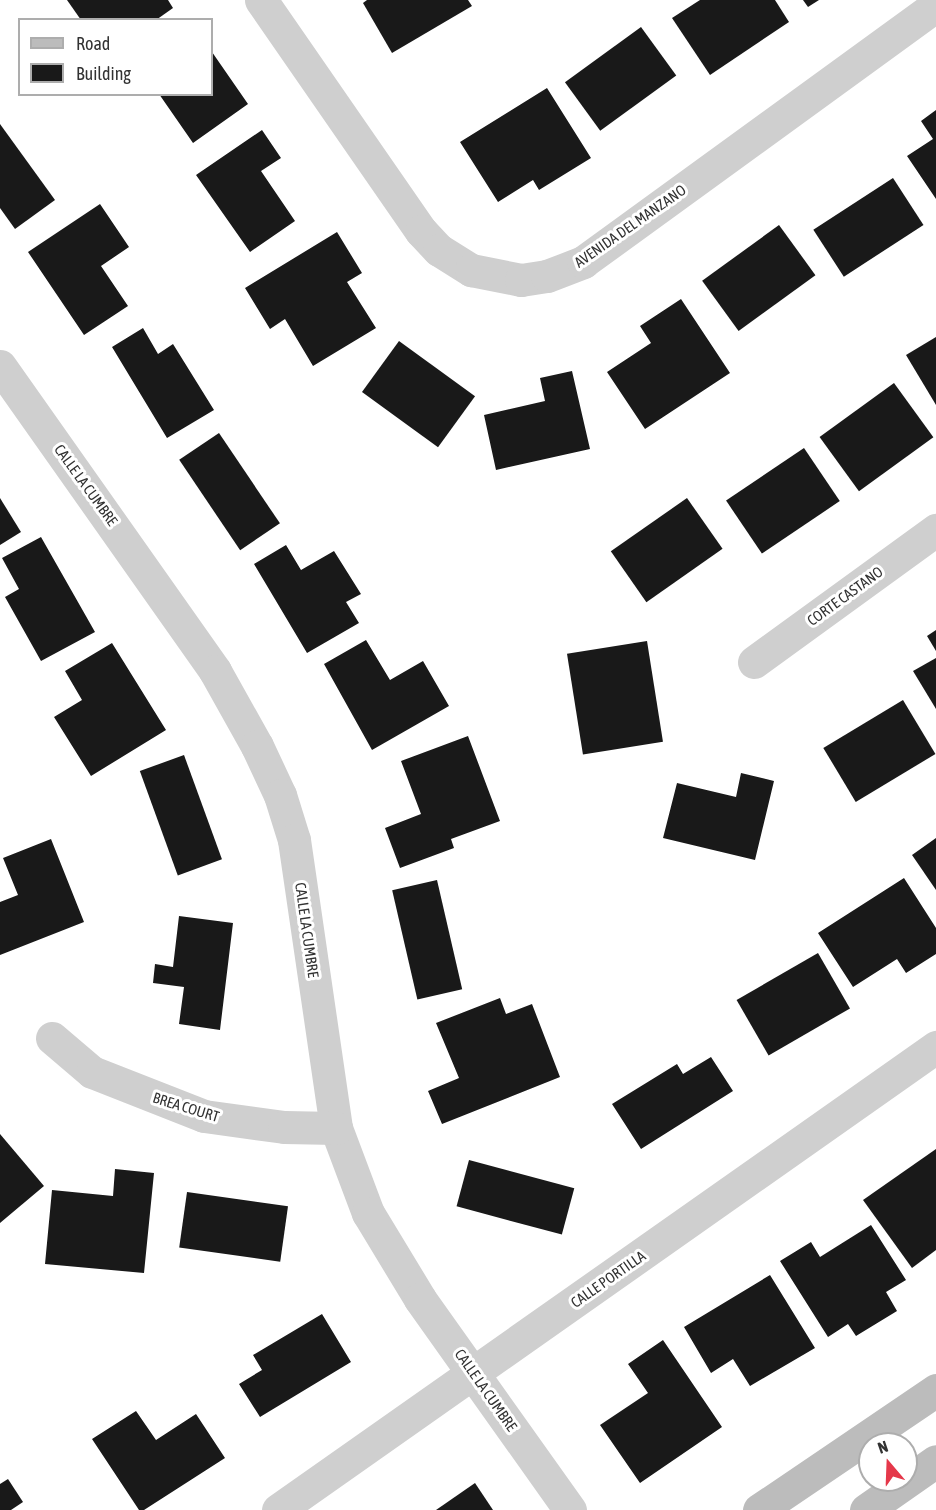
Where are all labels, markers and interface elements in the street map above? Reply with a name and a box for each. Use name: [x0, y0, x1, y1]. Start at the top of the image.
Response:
legend: [18, 18, 213, 96]
text: Road: [76, 33, 110, 54]
text: Building: [76, 63, 131, 84]
street label: AVENIDA DEL MANZANO: [571, 181, 689, 271]
street label: CALLE LA CUMBRE: [51, 441, 121, 529]
street label: CORTE CASTANO: [804, 563, 886, 629]
street label: CALLE LA CUMBRE: [291, 881, 323, 979]
street label: BREA COURT: [151, 1088, 221, 1126]
street label: CALLE PORTILLA: [567, 1247, 649, 1311]
street label: CALLE LA CUMBRE: [451, 1346, 521, 1434]
north arrow: [858, 1432, 918, 1492]
text: N: [875, 1437, 890, 1457]

